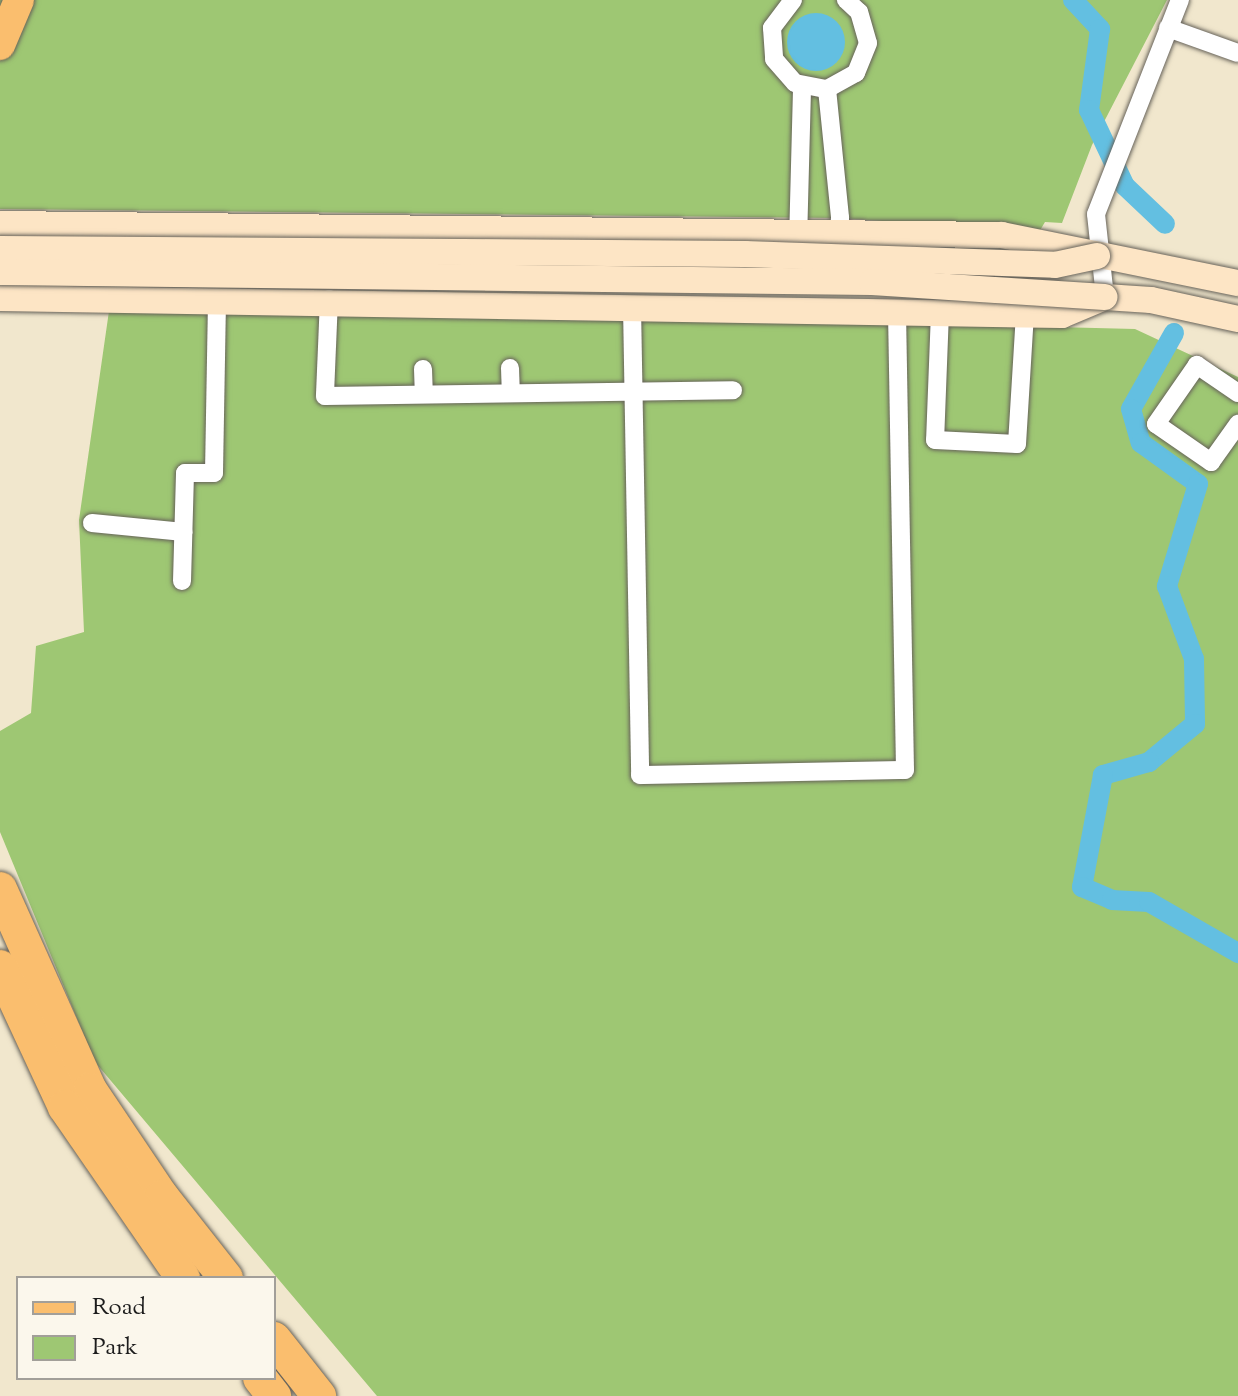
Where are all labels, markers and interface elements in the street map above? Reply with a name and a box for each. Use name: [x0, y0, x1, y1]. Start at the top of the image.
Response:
legend: [16, 1276, 276, 1380]
text: Road: [92, 1291, 146, 1325]
text: Park: [92, 1331, 138, 1365]

